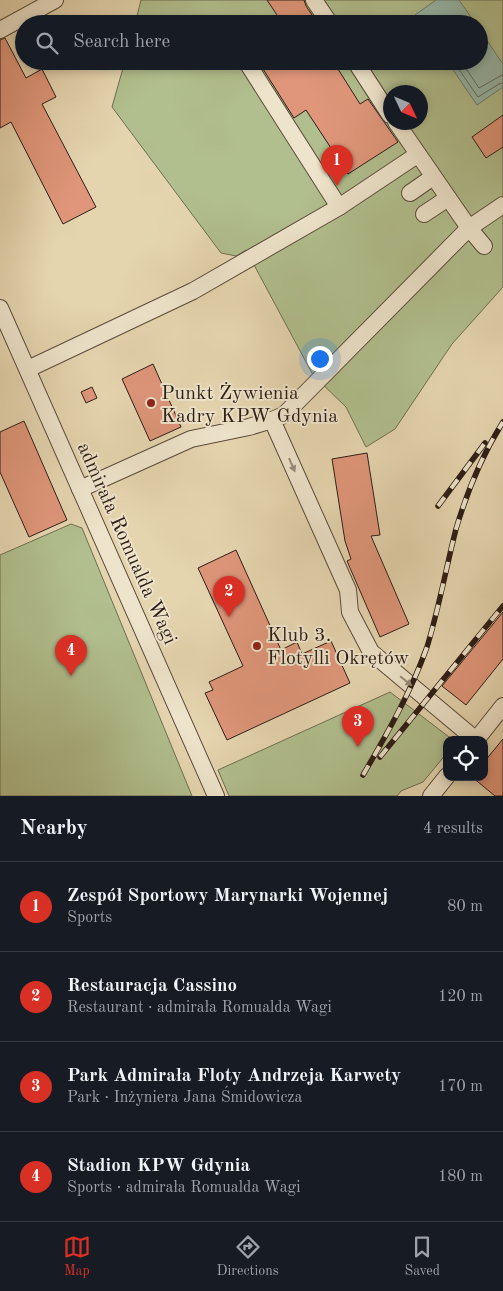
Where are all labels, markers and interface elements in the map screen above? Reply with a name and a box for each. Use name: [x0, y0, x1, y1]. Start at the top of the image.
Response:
search box: [15, 15, 488, 70]
icon: search: [33, 29, 61, 57]
text: Search here: [73, 33, 170, 52]
north arrow: [383, 85, 428, 130]
pin: 1: [321, 145, 353, 186]
your location: [307, 346, 333, 372]
place label: Punkt Żywienia Kadry KPW Gdynia: [161, 382, 338, 427]
marker: Punkt Żywienia Kadry KPW Gdynia: [145, 397, 157, 409]
street label: admirała Romualda Wagi: [73, 440, 180, 648]
one-way arrow: [289, 458, 297, 472]
pin: 2: [213, 576, 245, 617]
place label: Klub 3. Flotylli Okrętów: [267, 626, 410, 669]
pin: 4: [55, 635, 87, 676]
marker: Klub 3. Flotylli Okrętów: [251, 640, 263, 652]
one-way arrow: [399, 675, 412, 686]
pin: 3: [342, 706, 374, 747]
map controls: [443, 736, 488, 781]
button: locate: [443, 736, 488, 781]
text: Nearby: [20, 818, 88, 839]
text: 4 results: [423, 821, 483, 837]
text: Zespół Sportowy Marynarki Wojennej: [67, 887, 388, 906]
text: 1: [31, 899, 41, 915]
text: 80 m: [447, 899, 483, 915]
text: Sports: [67, 910, 112, 926]
text: Restauracja Cassino: [67, 977, 237, 996]
text: 2: [31, 989, 41, 1005]
text: 120 m: [438, 989, 483, 1005]
text: Restaurant · admirała Romualda Wagi: [67, 1000, 332, 1016]
text: Park Admirała Floty Andrzeja Karwety: [67, 1067, 401, 1086]
text: 3: [31, 1079, 41, 1095]
text: 170 m: [438, 1079, 483, 1095]
text: Park · Inżyniera Jana Śmidowicza: [67, 1090, 302, 1106]
text: Stadion KPW Gdynia: [67, 1157, 250, 1176]
text: 4: [31, 1169, 41, 1185]
text: 180 m: [438, 1169, 483, 1185]
text: Sports · admirała Romualda Wagi: [67, 1180, 301, 1196]
tab: Map: [63, 1233, 91, 1280]
tab: Directions: [217, 1233, 279, 1280]
tab: Saved: [404, 1233, 440, 1280]

